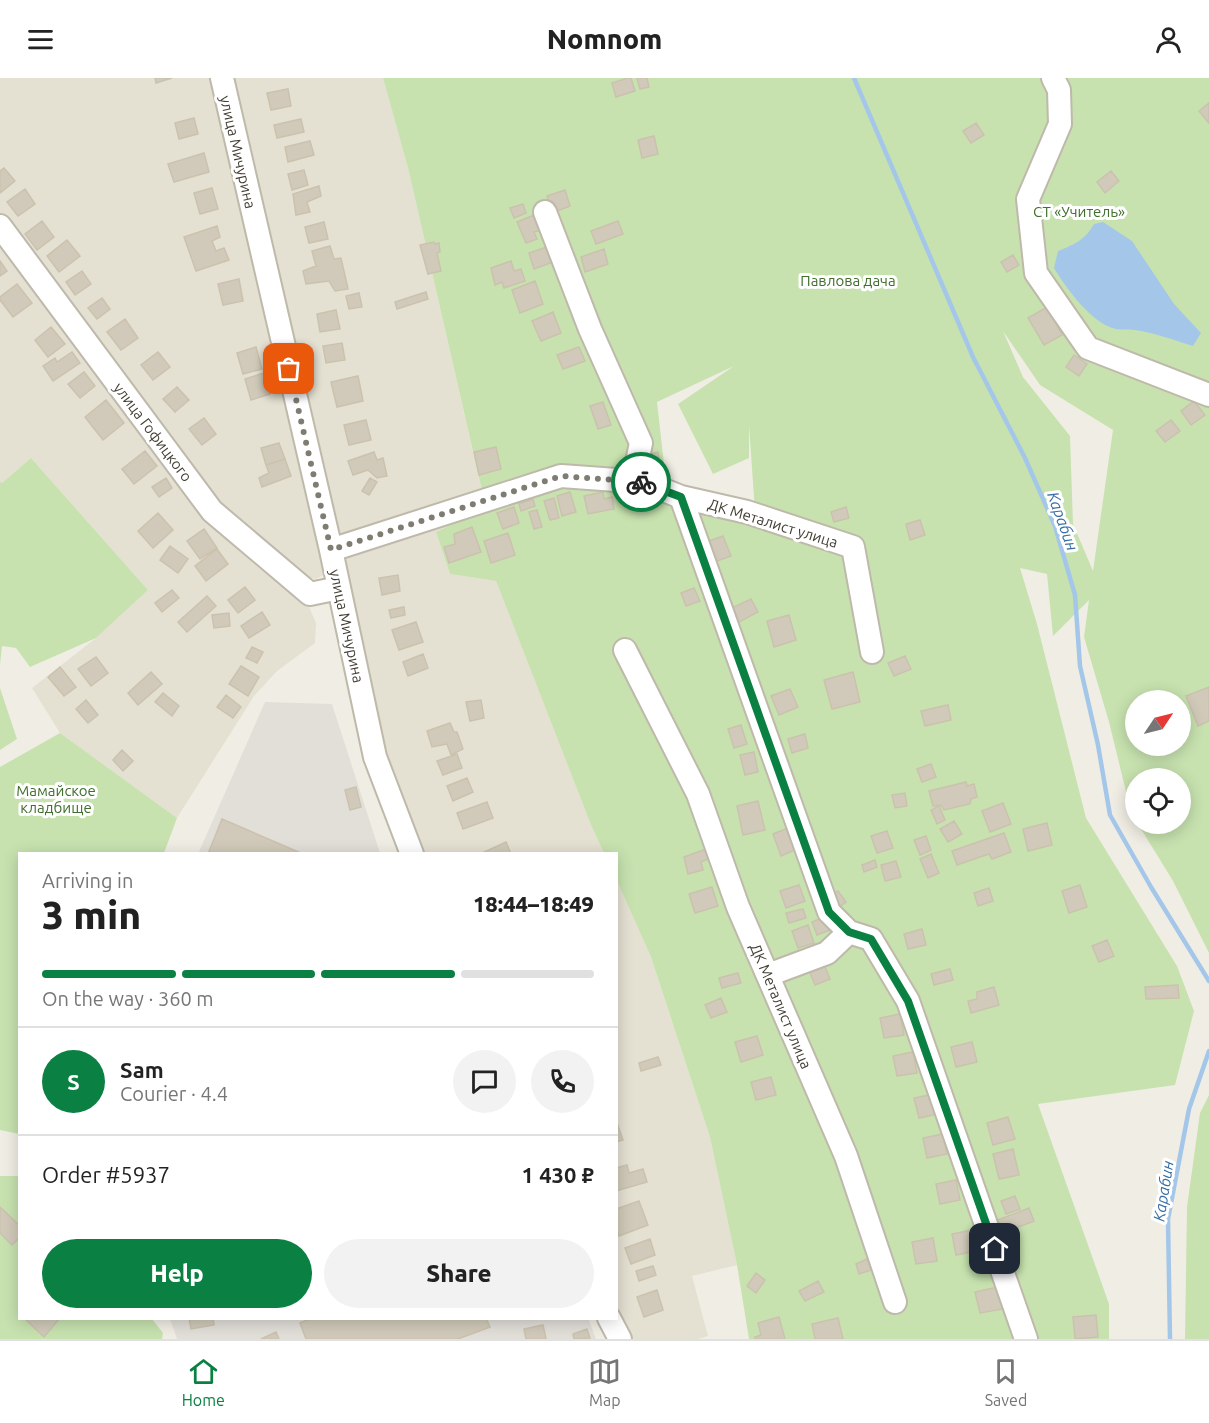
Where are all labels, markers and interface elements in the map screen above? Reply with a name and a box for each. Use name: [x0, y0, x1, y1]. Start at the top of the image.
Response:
icon: menu: [24, 23, 57, 56]
icon: person: [1152, 23, 1185, 56]
text: Nomnom: [547, 24, 662, 54]
street label: улица Мичурина: [217, 94, 259, 210]
park label: СТ «Учитель»: [1033, 203, 1125, 220]
park label: Павлова дача: [800, 272, 896, 289]
pin: [263, 343, 314, 394]
icon: bag: [272, 352, 305, 385]
street label: улица Гофицкого: [110, 379, 196, 485]
courier: [611, 452, 671, 512]
icon: bike: [625, 466, 658, 499]
water label: Карабин: [1044, 489, 1082, 553]
street label: ДК Металист улица: [706, 495, 840, 551]
street label: улица Мичурина: [327, 568, 367, 684]
north arrow: [1125, 690, 1191, 756]
map controls: [1125, 690, 1191, 834]
button: locate: [1125, 768, 1191, 834]
park label: Мамайское кладбище: [16, 782, 96, 816]
text: Arriving in: [42, 869, 133, 892]
text: 18:44–18:49: [473, 891, 594, 916]
text: 3 min: [42, 893, 141, 936]
street label: ДК Металист улица: [747, 941, 815, 1071]
text: On the way · 360 m: [42, 987, 214, 1010]
button: chat: [453, 1050, 516, 1113]
button: phone: [531, 1050, 594, 1113]
text: Sam: [120, 1057, 164, 1082]
text: S: [67, 1069, 80, 1094]
text: Courier · 4.4: [120, 1082, 228, 1105]
water label: Карабин: [1149, 1159, 1177, 1223]
text: Order #5937: [42, 1162, 170, 1187]
text: 1 430 ₽: [522, 1162, 594, 1187]
pin: [969, 1223, 1020, 1274]
icon: home: [978, 1232, 1011, 1265]
button: Help: [42, 1239, 312, 1308]
button: Share: [324, 1239, 594, 1308]
tab: Home: [182, 1355, 225, 1409]
tab: Map: [588, 1355, 621, 1409]
tab: Saved: [985, 1355, 1027, 1409]

